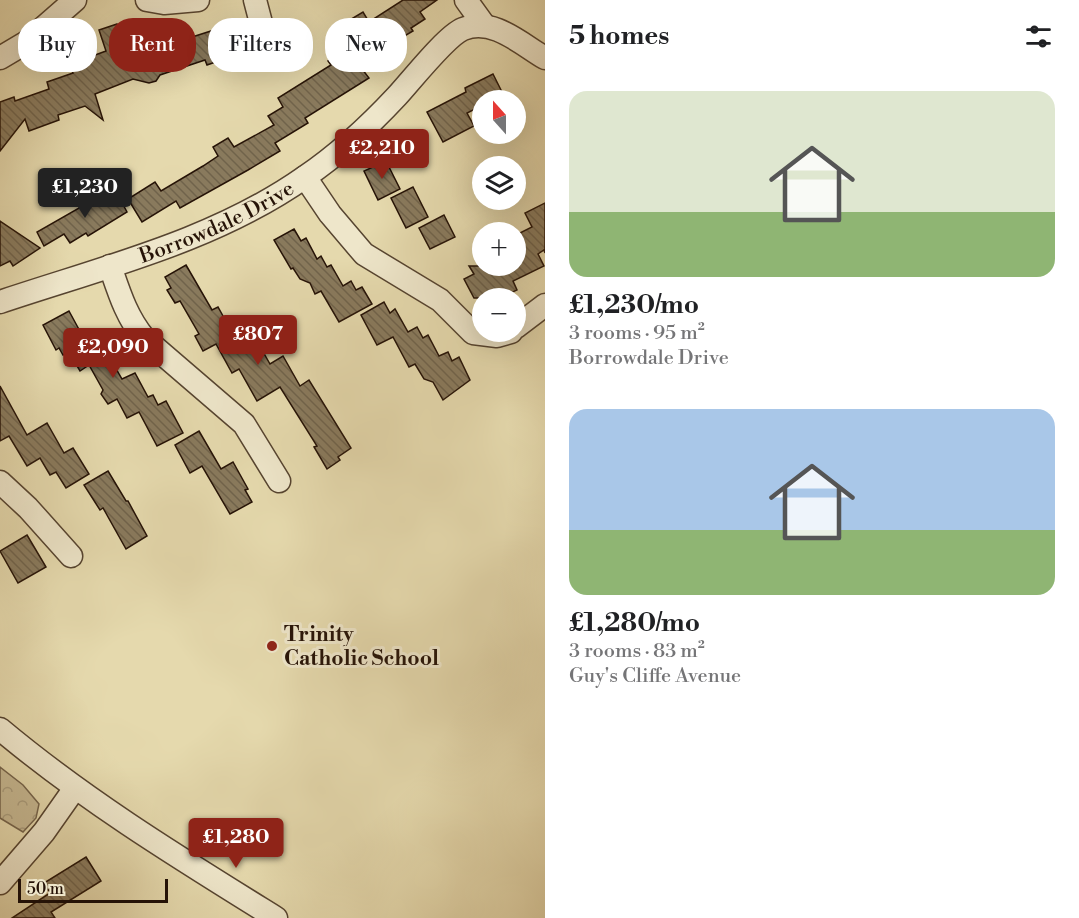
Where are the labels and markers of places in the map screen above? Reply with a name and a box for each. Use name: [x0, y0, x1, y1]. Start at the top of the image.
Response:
pin: £2,210: [333, 129, 431, 180]
pin: £1,230: [36, 168, 134, 219]
pin: £807: [222, 315, 294, 366]
pin: £2,090: [64, 328, 162, 379]
place label: Trinity Catholic School: [284, 622, 439, 672]
marker: Trinity Catholic School: [265, 639, 279, 653]
pin: £1,280: [187, 818, 285, 869]

